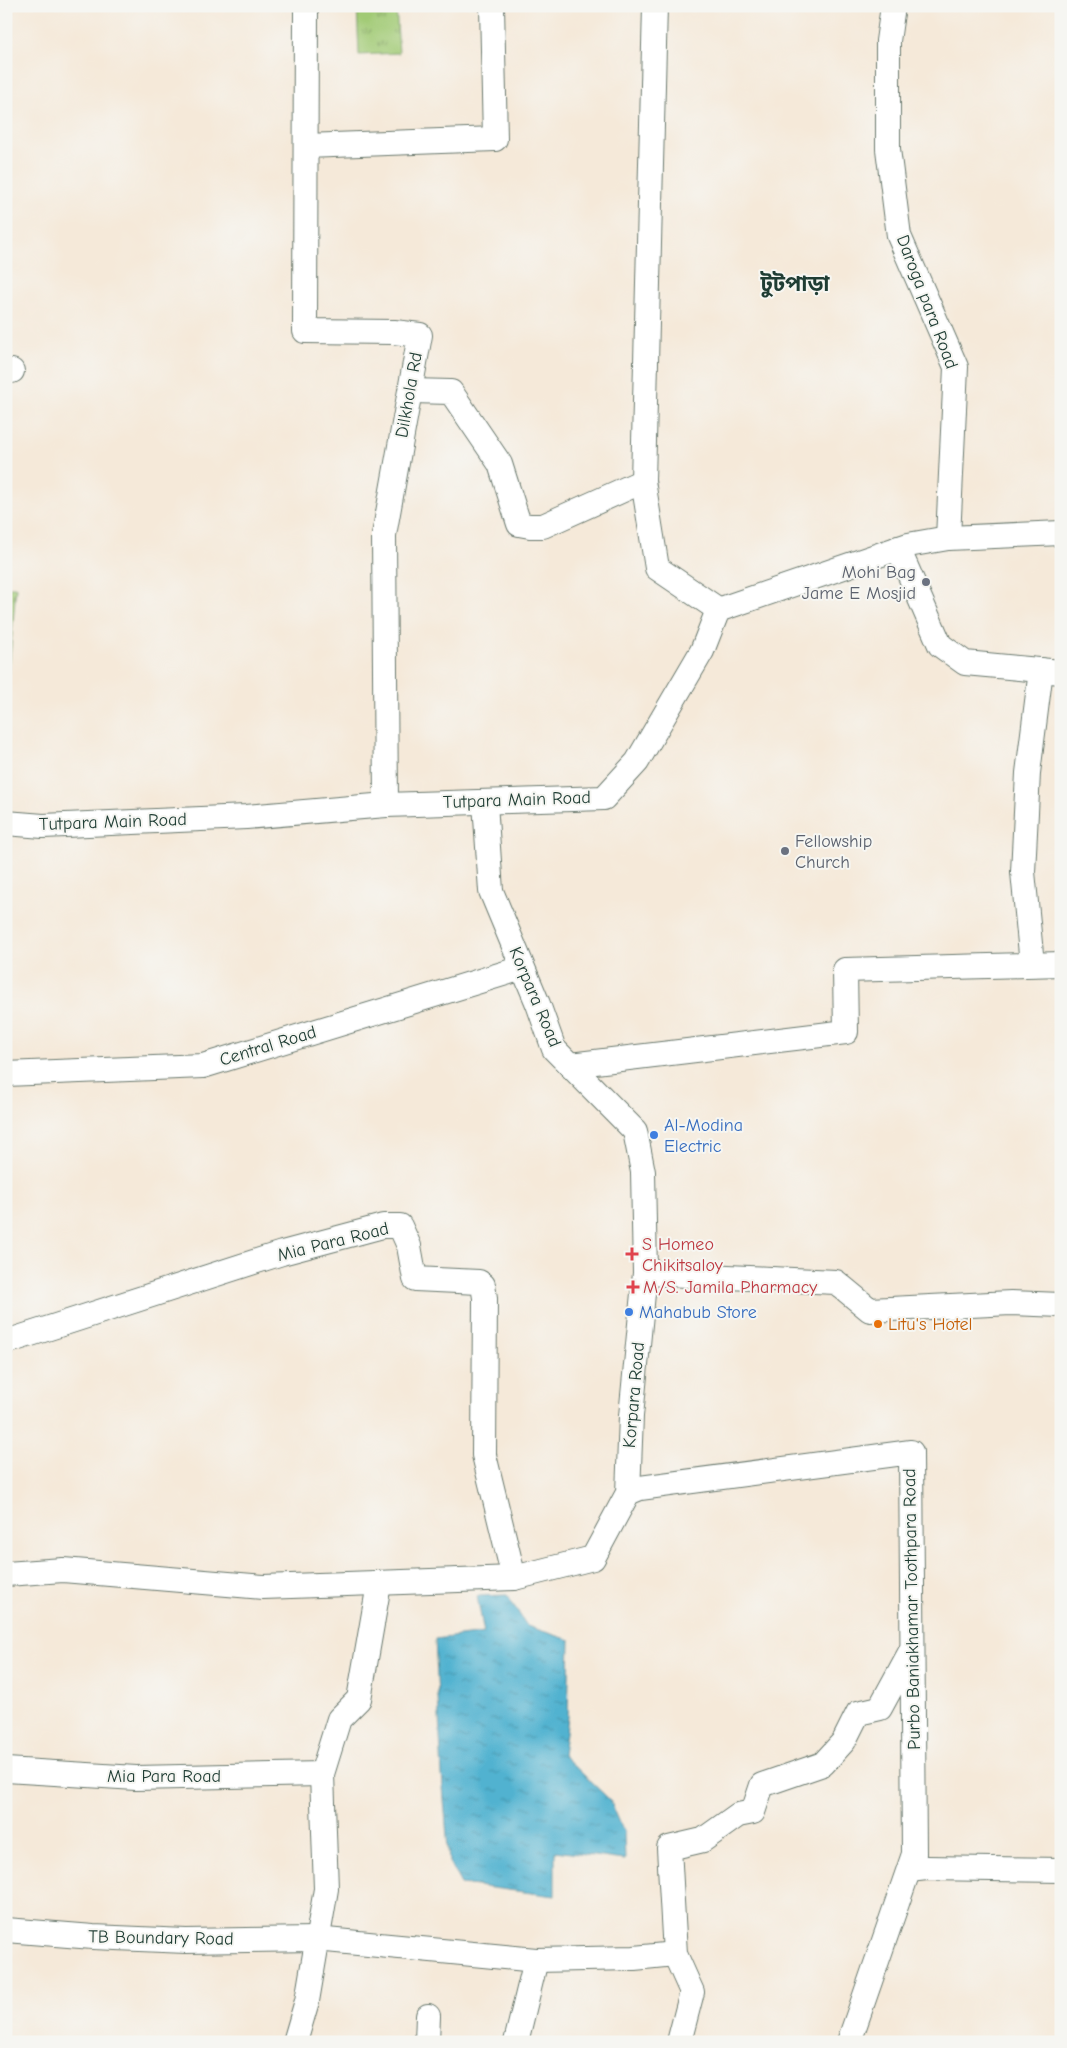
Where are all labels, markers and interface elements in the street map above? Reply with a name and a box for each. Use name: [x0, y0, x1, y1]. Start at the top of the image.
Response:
street label: Daroga para Road: [892, 232, 962, 372]
district label: টুটপাড়া: [759, 271, 830, 298]
street label: Dilkhola Rd: [391, 351, 427, 439]
place label: Mohi Bag Jame E Mosjid: [802, 562, 916, 604]
marker: Mohi Bag Jame E Mosjid: [920, 576, 932, 588]
street label: Tutpara Main Road: [443, 787, 591, 813]
street label: Tutpara Main Road: [39, 809, 187, 835]
place label: Fellowship Church: [795, 831, 872, 873]
marker: Fellowship Church: [779, 845, 791, 857]
street label: Korpara Road: [505, 944, 565, 1050]
street label: Central Road: [217, 1021, 319, 1071]
place label: Al-Modina Electric: [664, 1115, 743, 1157]
marker: Al-Modina Electric: [648, 1129, 660, 1141]
street label: Mia Para Road: [275, 1218, 391, 1266]
place label: S Homeo Chikitsaloy: [642, 1234, 724, 1276]
marker: S Homeo Chikitsaloy: [626, 1248, 638, 1260]
place label: M/S. Jamila Pharmacy: [643, 1277, 818, 1298]
marker: M/S. Jamila Pharmacy: [627, 1281, 639, 1293]
place label: Mahabub Store: [639, 1302, 757, 1323]
marker: Mahabub Store: [623, 1306, 635, 1318]
place label: Litu's Hotel: [888, 1314, 972, 1335]
marker: Litu's Hotel: [872, 1318, 884, 1330]
street label: Korpara Road: [619, 1341, 649, 1449]
street label: Purbo Baniakhamar Toothpara Road: [899, 1468, 925, 1750]
street label: Mia Para Road: [107, 1766, 221, 1787]
street label: TB Boundary Road: [88, 1926, 234, 1950]

